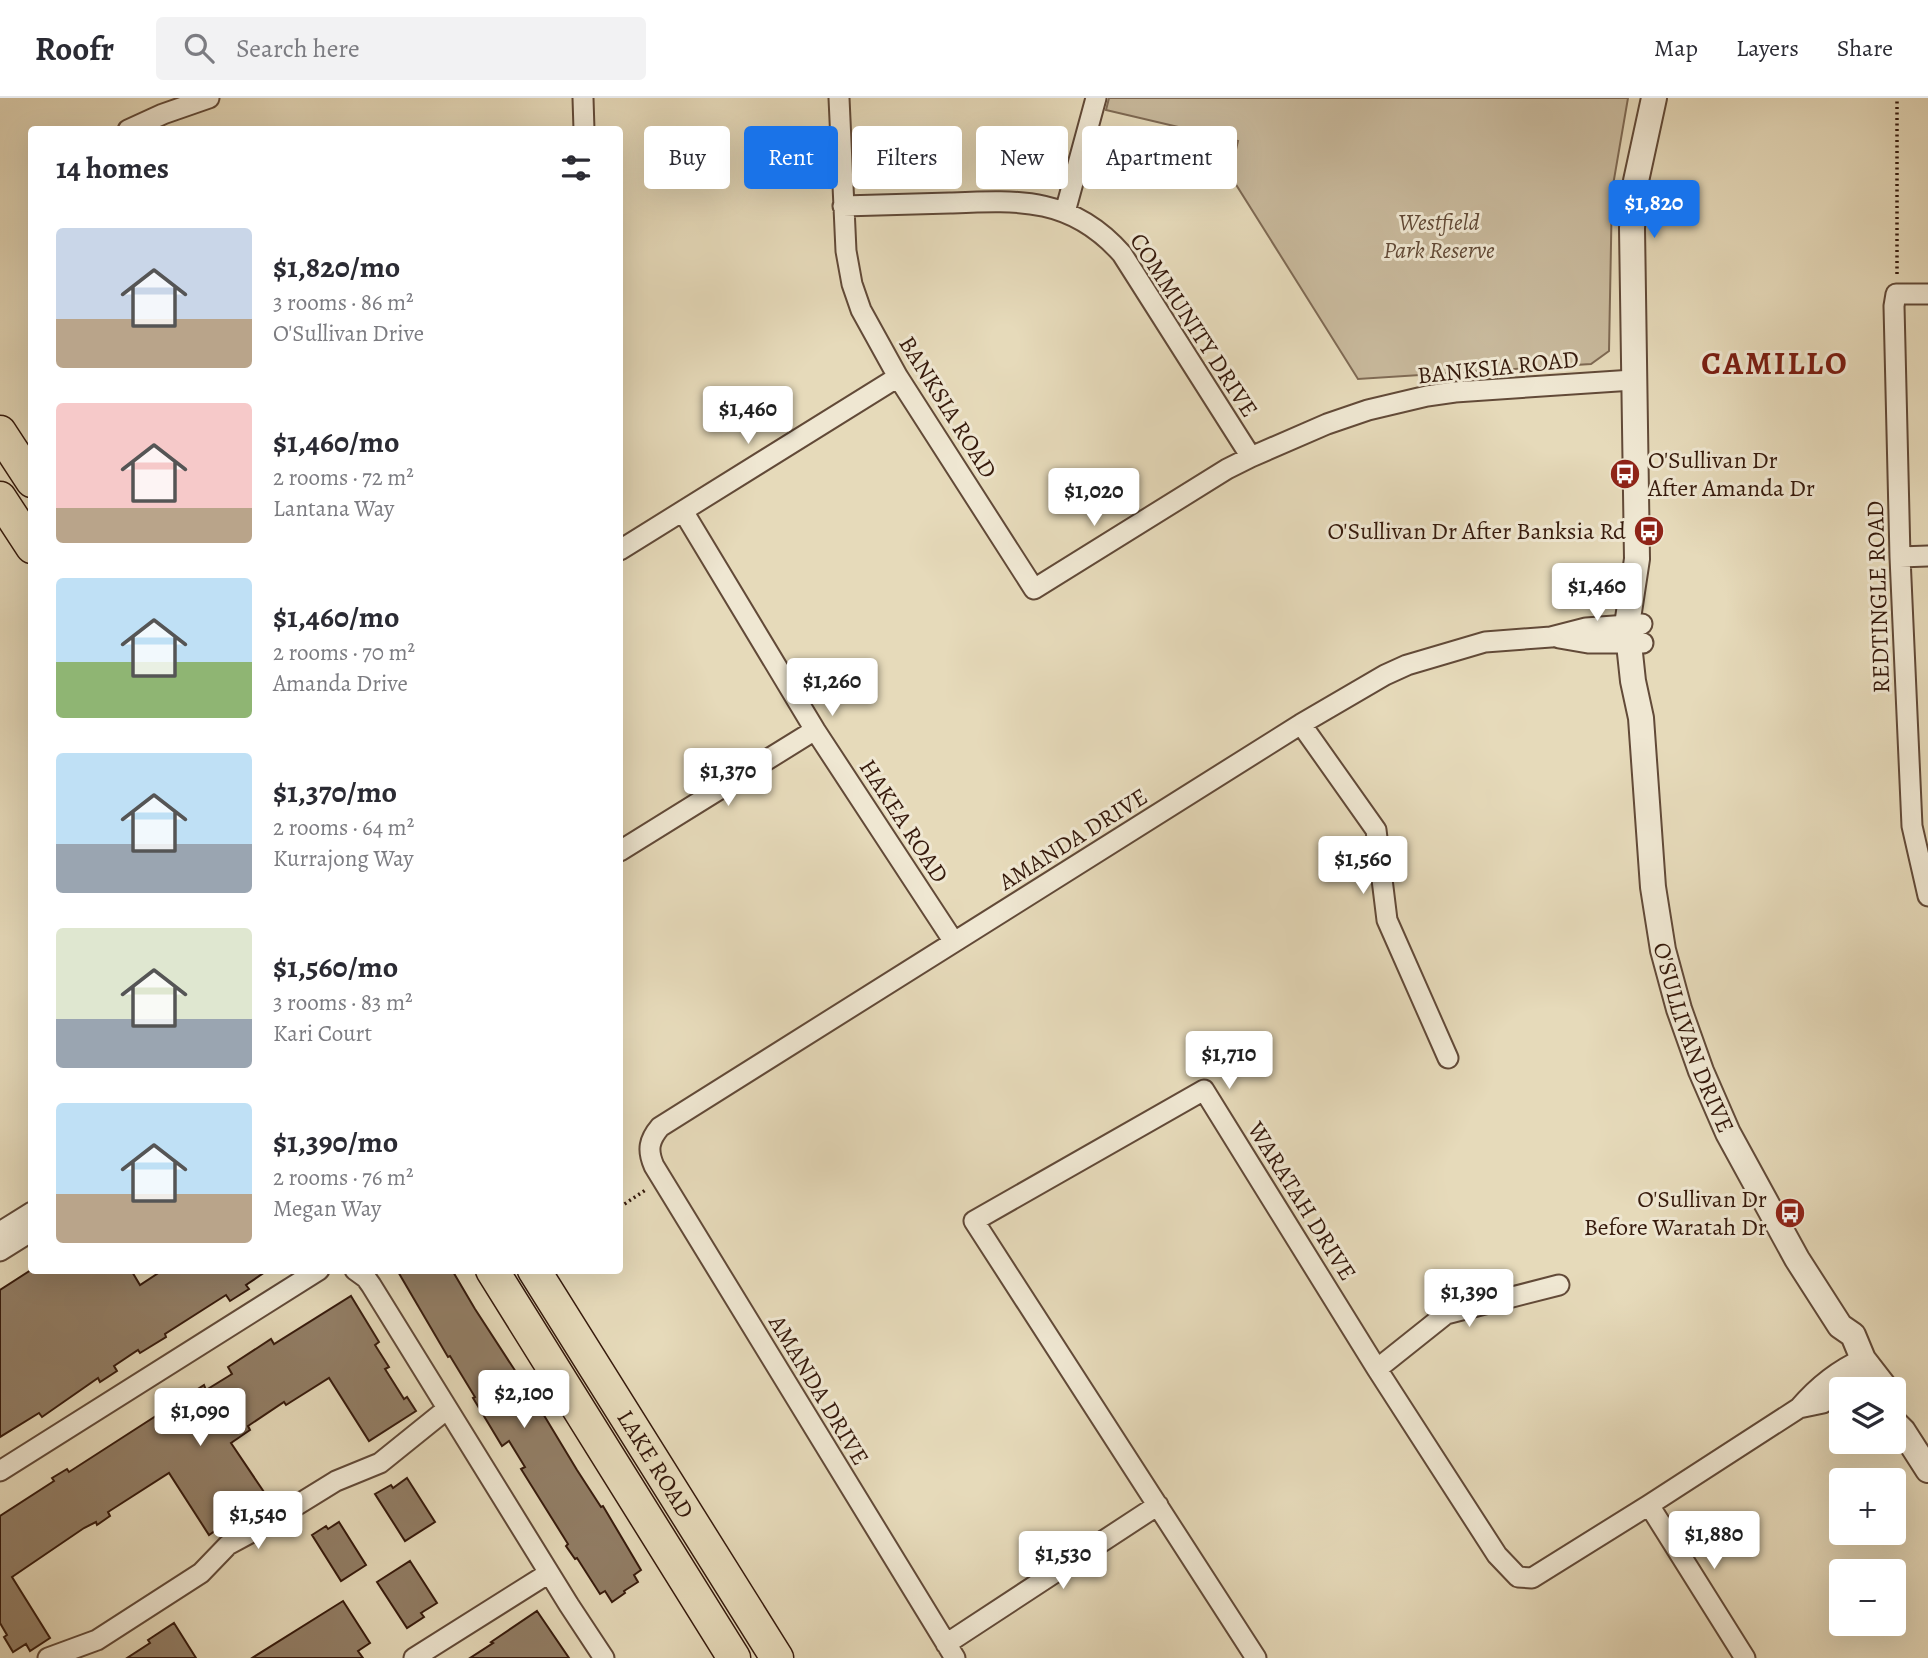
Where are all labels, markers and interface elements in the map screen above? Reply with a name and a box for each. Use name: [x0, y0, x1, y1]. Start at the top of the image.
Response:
search box: [156, 17, 646, 80]
text: Roofr: [35, 26, 114, 71]
icon: search: [180, 29, 218, 67]
text: Search here: [236, 31, 360, 66]
text: Map: [1654, 32, 1698, 64]
text: Layers: [1736, 32, 1799, 64]
text: Share: [1837, 32, 1893, 64]
chip: Buy: [644, 126, 730, 189]
chip: Rent: [744, 126, 838, 189]
chip: Filters: [852, 126, 962, 189]
chip: New: [976, 126, 1068, 189]
chip: Apartment: [1082, 126, 1237, 189]
text: 14 homes: [56, 148, 169, 188]
icon: filters: [557, 149, 595, 187]
pin: $1,820: [1597, 180, 1711, 240]
text: $1,820: [1625, 187, 1683, 218]
park label: Westfield Park Reserve: [1383, 206, 1495, 266]
street label: COMMUNITY DRIVE: [1122, 227, 1266, 423]
text: $1,820/mo: [273, 247, 400, 287]
icon: home: [112, 256, 196, 340]
text: 3 rooms · 86 m²: [273, 287, 414, 318]
text: O'Sullivan Drive: [273, 318, 424, 349]
street label: BANKSIA ROAD: [891, 330, 1005, 484]
district label: CAMILLO: [1701, 341, 1849, 385]
street label: BANKSIA ROAD: [1416, 343, 1580, 391]
pin: $1,460: [691, 386, 805, 446]
text: $1,460: [719, 393, 777, 424]
text: $1,460/mo: [273, 422, 399, 462]
icon: home: [112, 431, 196, 515]
place label: O'Sullivan Dr After Amanda Dr: [1647, 444, 1815, 504]
bus stop icon: O'Sullivan Dr After Amanda Dr: [1608, 457, 1642, 491]
text: 2 rooms · 72 m²: [273, 462, 414, 493]
pin: $1,020: [1037, 468, 1151, 528]
text: $1,020: [1064, 475, 1124, 506]
text: Lantana Way: [273, 493, 394, 524]
street label: REDTINGLE ROAD: [1859, 500, 1897, 694]
bus stop icon: O'Sullivan Dr After Banksia Rd: [1632, 514, 1666, 548]
place label: O'Sullivan Dr After Banksia Rd: [1327, 515, 1626, 547]
pin: $1,460: [1540, 564, 1654, 623]
text: $1,460: [1568, 570, 1626, 601]
text: $1,460/mo: [273, 597, 399, 637]
icon: home: [112, 606, 196, 690]
text: 2 rooms · 70 m²: [273, 637, 415, 668]
pin: $1,260: [775, 658, 889, 718]
text: $1,260: [803, 665, 861, 696]
text: Amanda Drive: [273, 668, 408, 699]
pin: $1,370: [671, 748, 785, 808]
street label: HAKEA ROAD: [852, 753, 956, 889]
text: $1,370: [700, 755, 756, 786]
text: $1,370/mo: [273, 772, 397, 812]
street label: AMANDA DRIVE: [992, 780, 1154, 898]
icon: home: [112, 781, 196, 865]
text: 2 rooms · 64 m²: [273, 812, 414, 843]
pin: $1,560: [1306, 836, 1420, 896]
text: Kurrajong Way: [273, 843, 414, 874]
text: $1,560: [1334, 843, 1392, 874]
street label: O'SULLIVAN DRIVE: [1646, 939, 1742, 1138]
text: $1,560/mo: [273, 947, 398, 987]
icon: home: [112, 956, 196, 1040]
text: 3 rooms · 83 m²: [273, 987, 413, 1018]
text: Kari Court: [273, 1018, 372, 1049]
pin: $1,710: [1172, 1032, 1286, 1091]
text: $1,710: [1202, 1038, 1256, 1069]
street label: WARATAH DRIVE: [1240, 1115, 1364, 1287]
text: $1,390/mo: [273, 1122, 398, 1162]
icon: home: [112, 1131, 196, 1215]
text: 2 rooms · 76 m²: [273, 1162, 414, 1193]
place label: O'Sullivan Dr Before Waratah Dr: [1584, 1183, 1767, 1243]
text: Megan Way: [273, 1193, 381, 1224]
bus stop icon: O'Sullivan Dr Before Waratah Dr: [1773, 1196, 1807, 1230]
pin: $1,390: [1412, 1270, 1526, 1329]
text: $1,390: [1440, 1276, 1498, 1307]
street label: AMANDA DRIVE: [761, 1308, 877, 1471]
pin: $2,100: [467, 1370, 581, 1430]
text: $2,100: [494, 1377, 554, 1408]
map controls: [1829, 1377, 1906, 1636]
button: layers: [1829, 1377, 1906, 1454]
pin: $1,090: [143, 1388, 257, 1448]
text: $1,090: [171, 1395, 229, 1426]
street label: LAKE ROAD: [609, 1404, 702, 1525]
button: +: [1829, 1468, 1906, 1545]
pin: $1,540: [201, 1492, 315, 1551]
text: $1,540: [229, 1498, 287, 1529]
pin: $1,880: [1657, 1512, 1771, 1571]
text: $1,880: [1685, 1518, 1743, 1549]
pin: $1,530: [1006, 1532, 1120, 1591]
text: $1,530: [1035, 1538, 1091, 1569]
button: −: [1829, 1559, 1906, 1636]

